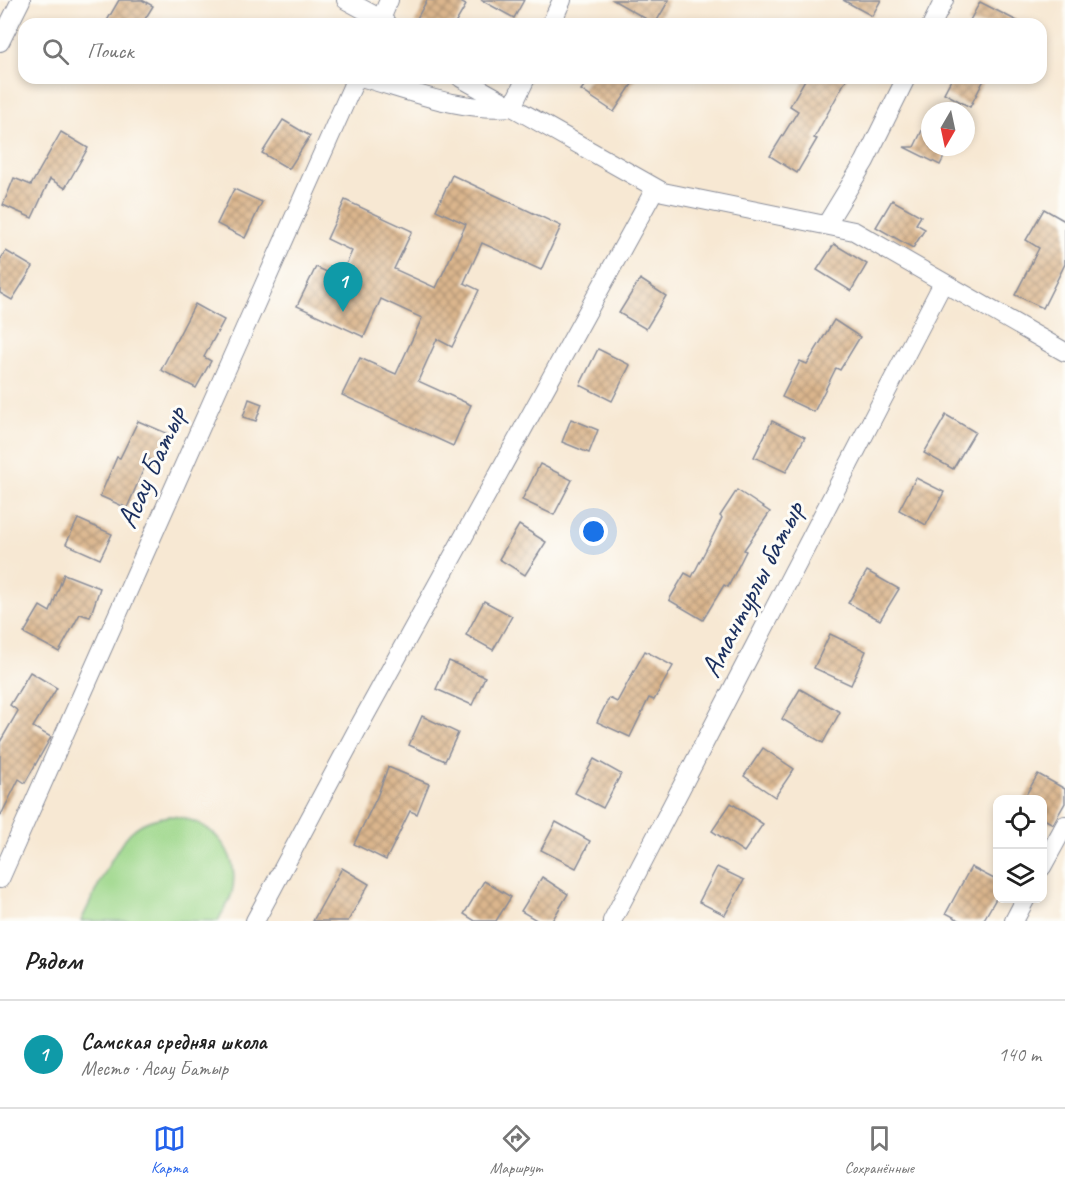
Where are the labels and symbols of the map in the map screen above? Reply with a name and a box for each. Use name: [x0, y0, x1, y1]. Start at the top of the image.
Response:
north arrow: [921, 102, 975, 156]
pin: 1: [324, 262, 362, 312]
street label: Асау Батыр: [107, 399, 195, 534]
street label: Амантурлы батыр: [691, 493, 813, 684]
your location: [579, 517, 608, 546]

